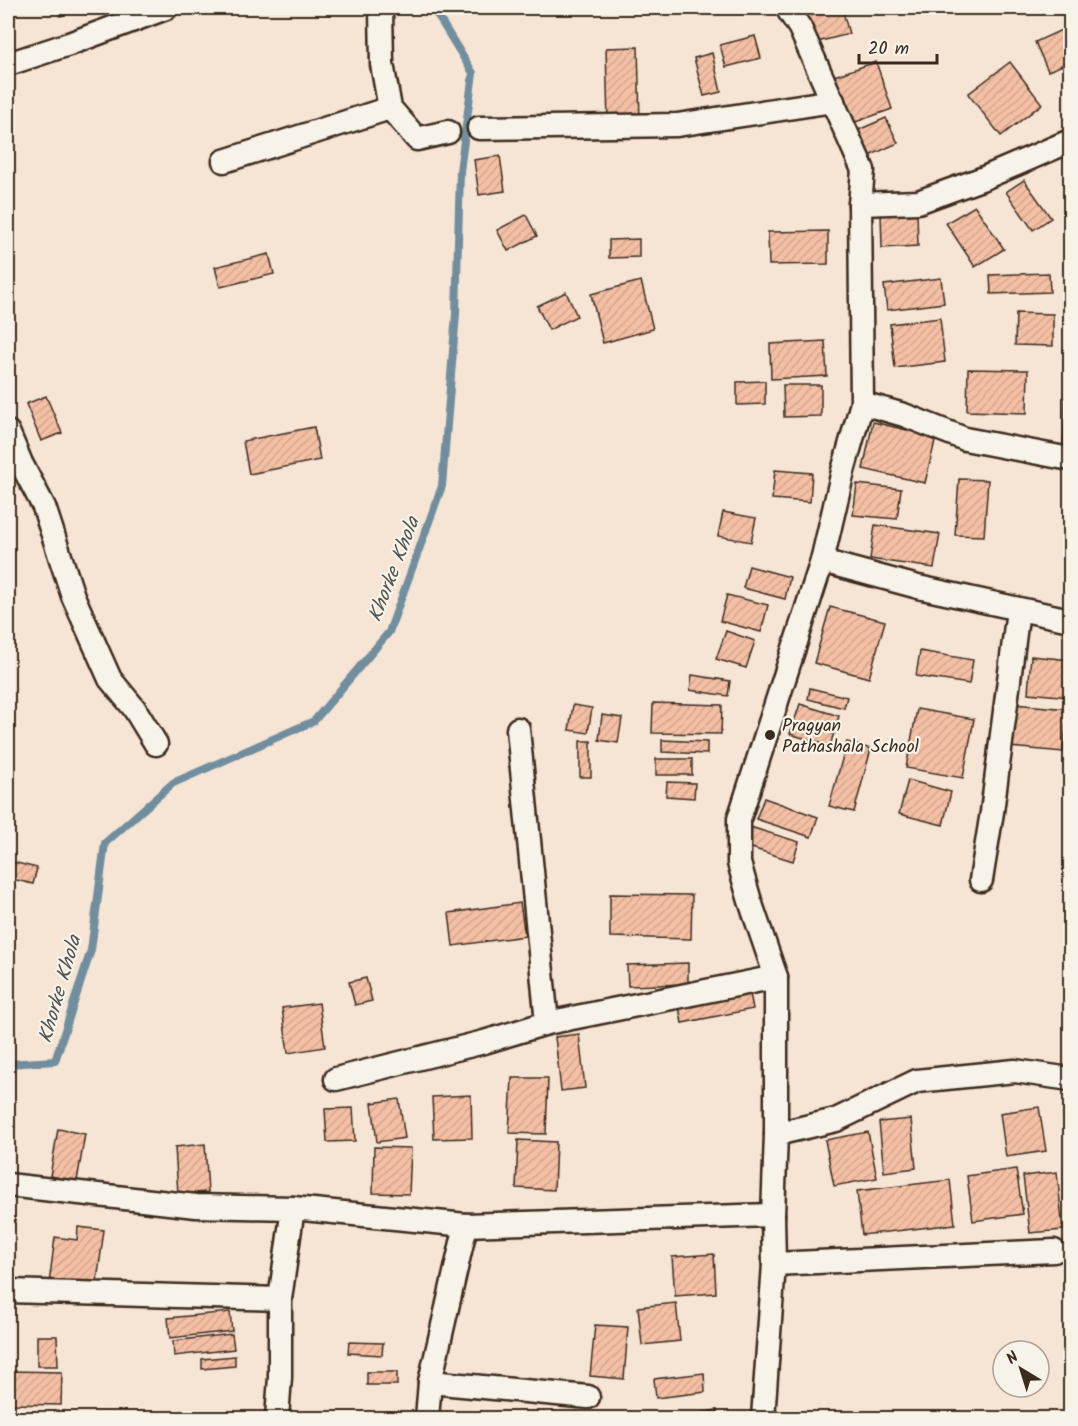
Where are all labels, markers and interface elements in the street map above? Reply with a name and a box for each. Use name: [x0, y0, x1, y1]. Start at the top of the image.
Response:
scale bar: [859, 27, 937, 65]
text: 20 m: [868, 35, 909, 64]
water label: Khorke Khola: [360, 511, 430, 627]
place label: Pragyan Pathashala School: [782, 712, 920, 762]
marker: Pragyan Pathashala School: [763, 728, 777, 742]
water label: Khorke Khola: [30, 930, 92, 1047]
north arrow: [991, 1339, 1051, 1399]
text: N: [1001, 1345, 1024, 1371]

